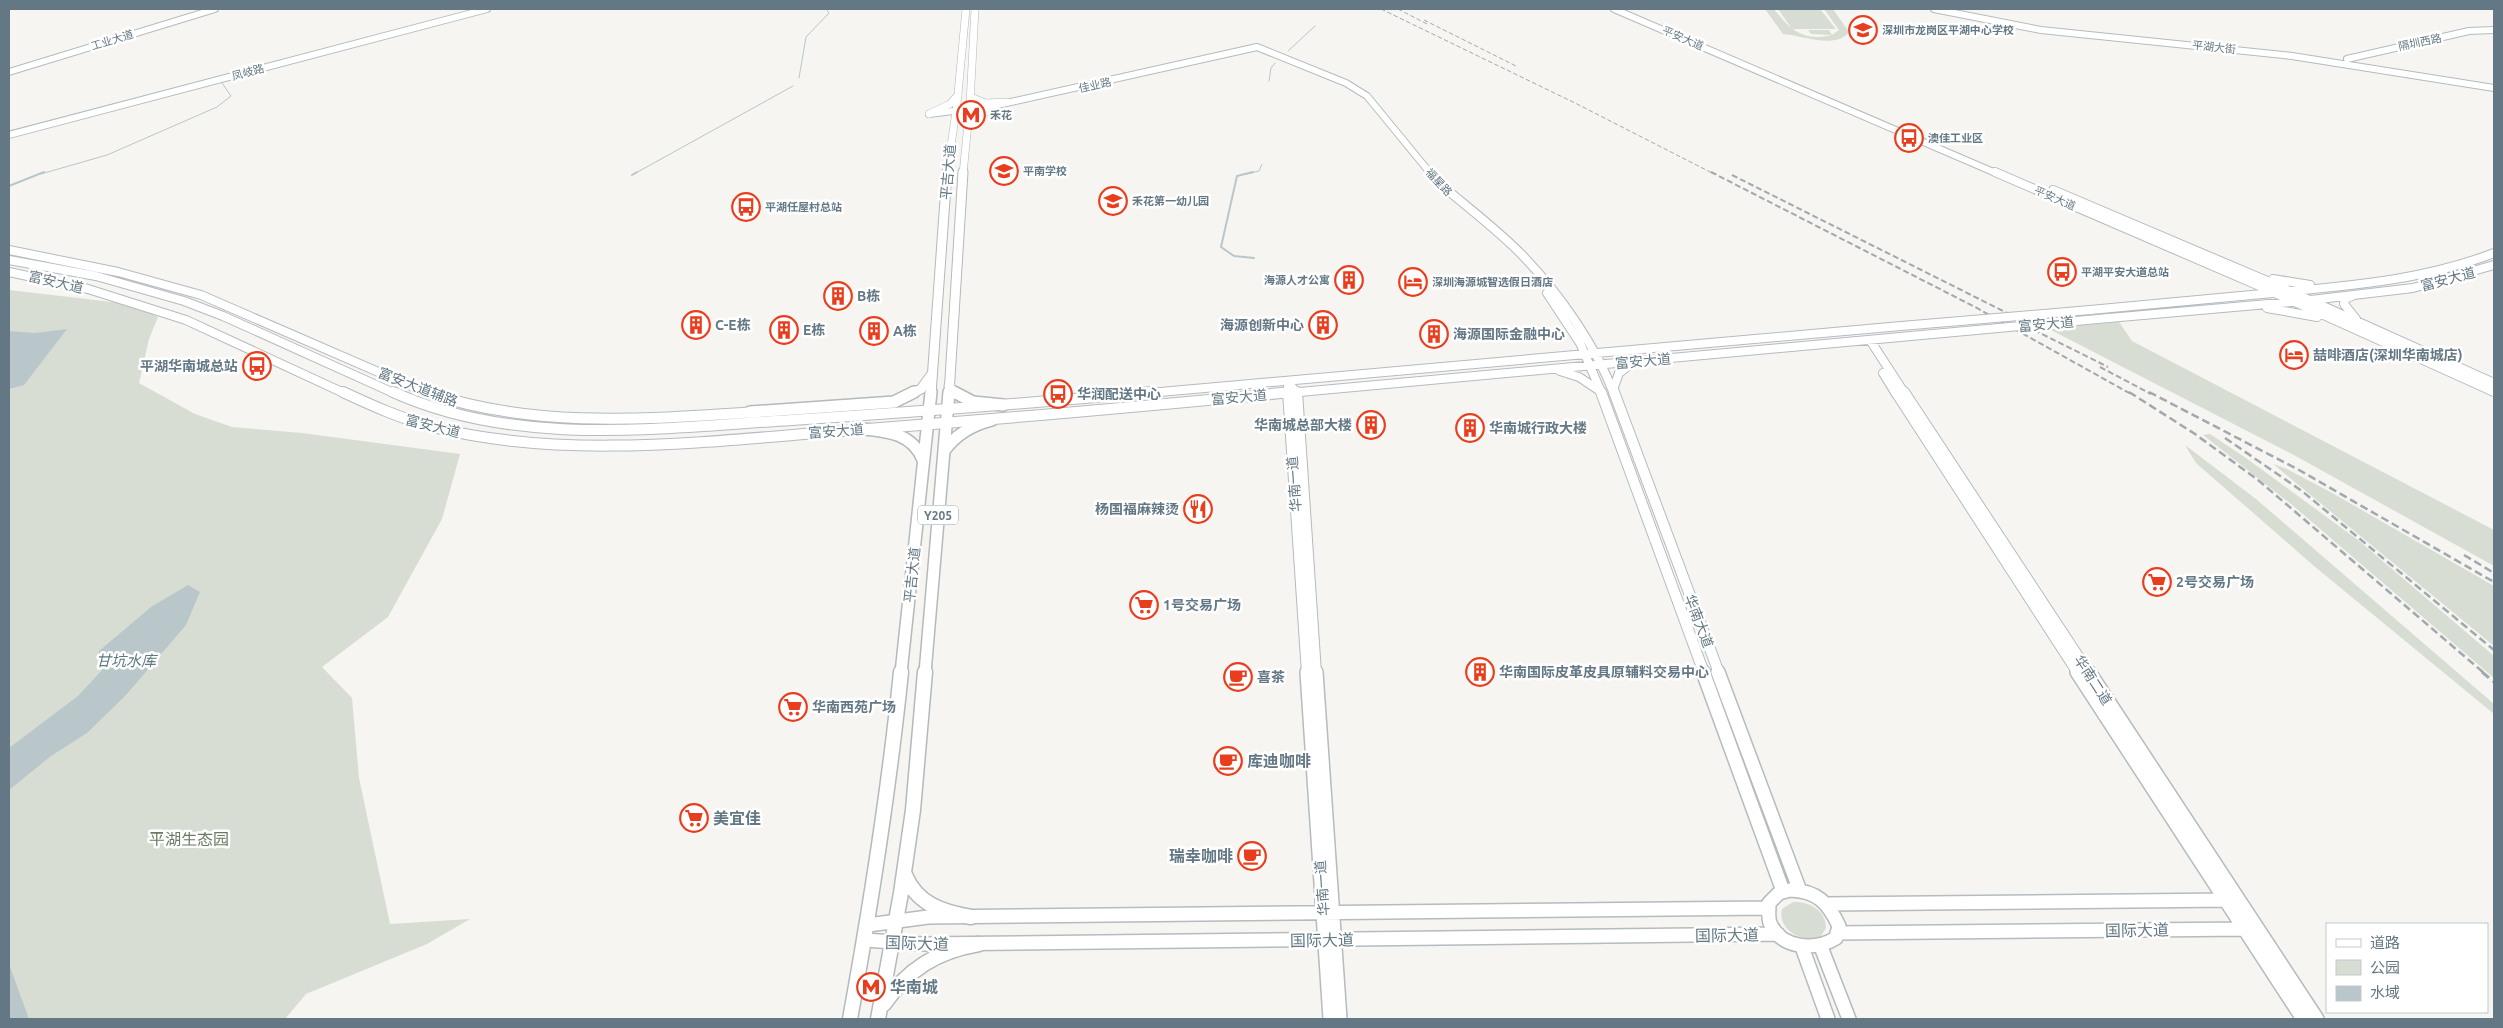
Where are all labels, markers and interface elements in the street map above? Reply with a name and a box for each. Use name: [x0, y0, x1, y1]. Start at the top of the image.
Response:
school or university icon: 深圳市龙岗区平湖中心学校: [1848, 15, 1878, 45]
street label: 平安大道: [1660, 24, 1706, 52]
place label: 深圳市龙岗区平湖中心学校: [1882, 24, 2014, 36]
street label: 工业大道: [89, 28, 135, 52]
street label: 隔圳西路: [2397, 32, 2443, 52]
street label: 平湖大街: [2191, 39, 2237, 55]
street label: 凤岐路: [231, 62, 265, 82]
street label: 佳业路: [1078, 75, 1112, 95]
metro station icon: 禾花: [956, 100, 986, 130]
place label: 禾花: [990, 109, 1012, 121]
bus stop icon: 澳佳工业区: [1894, 123, 1924, 153]
place label: 澳佳工业区: [1928, 132, 1983, 144]
street label: 平吉大道: [938, 143, 958, 201]
school or university icon: 平南学校: [989, 156, 1019, 186]
place label: 平南学校: [1023, 165, 1067, 177]
street label: 福星路: [1423, 166, 1455, 198]
street label: 平安大道: [2032, 184, 2078, 212]
school or university icon: 禾花第一幼儿园: [1098, 186, 1128, 216]
bus stop icon: 平湖任屋村总站: [731, 192, 761, 222]
place label: 禾花第一幼儿园: [1132, 195, 1209, 207]
place label: 平湖任屋村总站: [765, 201, 842, 213]
bus stop icon: 平湖平安大道总站: [2047, 257, 2077, 287]
street label: 富安大道: [2419, 264, 2477, 294]
building icon: 海源人才公寓: [1334, 265, 1364, 295]
place label: 平湖平安大道总站: [2081, 266, 2169, 278]
hotel icon: 深圳海源城智选假日酒店: [1398, 267, 1428, 297]
street label: 富安大道: [27, 268, 85, 296]
place label: 海源人才公寓: [1264, 274, 1330, 286]
place label: 深圳海源城智选假日酒店: [1432, 276, 1553, 288]
building icon: B栋: [823, 281, 853, 311]
place label: B栋: [857, 288, 880, 304]
building icon: C-E栋: [681, 310, 711, 340]
building icon: 海源创新中心: [1308, 310, 1338, 340]
street label: 富安大道: [2017, 314, 2075, 334]
building icon: E栋: [769, 315, 799, 345]
building icon: A栋: [859, 316, 889, 346]
place label: C-E栋: [715, 317, 751, 333]
place label: 海源创新中心: [1220, 317, 1304, 333]
building icon: 海源国际金融中心: [1419, 319, 1449, 349]
place label: E栋: [803, 322, 825, 338]
place label: A栋: [893, 323, 917, 339]
place label: 海源国际金融中心: [1453, 326, 1565, 342]
hotel icon: 喆啡酒店(深圳华南城店): [2279, 340, 2309, 370]
place label: 喆啡酒店(深圳华南城店): [2313, 347, 2463, 363]
bus stop icon: 平湖华南城总站: [242, 351, 272, 381]
street label: 富安大道: [1614, 351, 1672, 371]
place label: 平湖华南城总站: [140, 358, 238, 374]
street label: 富安大道辅路: [376, 364, 460, 410]
bus stop icon: 华润配送中心: [1043, 379, 1073, 409]
place label: 华润配送中心: [1077, 386, 1161, 402]
street label: 富安大道: [1210, 387, 1268, 407]
building icon: 华南城总部大楼: [1356, 410, 1386, 440]
street label: 富安大道: [404, 411, 462, 441]
building icon: 华南城行政大楼: [1455, 413, 1485, 443]
place label: 华南城总部大楼: [1254, 417, 1352, 433]
place label: 华南城行政大楼: [1489, 420, 1587, 436]
street label: 富安大道: [808, 421, 864, 441]
street label: 华南一道: [1284, 456, 1304, 512]
restaurant icon: 杨国福麻辣烫: [1183, 494, 1213, 524]
place label: 杨国福麻辣烫: [1095, 501, 1179, 517]
road number: Y205: [918, 506, 958, 524]
street label: 平吉大道: [901, 546, 923, 604]
supermarket icon: 2号交易广场: [2142, 567, 2172, 597]
place label: 2号交易广场: [2176, 574, 2254, 590]
supermarket icon: 1号交易广场: [1129, 590, 1159, 620]
street label: 华南大道: [1681, 592, 1717, 650]
place label: 1号交易广场: [1163, 597, 1241, 613]
water label: 甘坑水库: [96, 652, 159, 669]
street label: 华南二道: [2071, 652, 2115, 708]
building icon: 华南国际皮革皮具原辅料交易中心: [1465, 657, 1495, 687]
cafe icon: 喜茶: [1223, 662, 1253, 692]
place label: 华南国际皮革皮具原辅料交易中心: [1499, 664, 1709, 680]
place label: 喜茶: [1257, 669, 1285, 685]
supermarket icon: 华南西苑广场: [778, 692, 808, 722]
place label: 华南西苑广场: [812, 699, 896, 715]
cafe icon: 库迪咖啡: [1213, 746, 1243, 776]
place label: 库迪咖啡: [1247, 752, 1311, 770]
supermarket icon: 美宜佳: [679, 803, 709, 833]
place label: 美宜佳: [713, 809, 761, 827]
park label: 平湖生态园: [149, 830, 229, 848]
cafe icon: 瑞幸咖啡: [1237, 841, 1267, 871]
place label: 瑞幸咖啡: [1169, 847, 1233, 865]
street label: 华南一道: [1312, 860, 1332, 916]
street label: 国际大道: [2105, 920, 2169, 940]
legend: [2326, 923, 2488, 1013]
street label: 国际大道: [1695, 925, 1759, 945]
street label: 国际大道: [1290, 930, 1354, 950]
street label: 国际大道: [885, 933, 949, 953]
text: 道路: [2370, 934, 2400, 951]
text: 公园: [2370, 959, 2400, 976]
metro station icon: 华南城: [856, 972, 886, 1002]
place label: 华南城: [890, 978, 938, 996]
text: 水域: [2370, 984, 2400, 1001]

